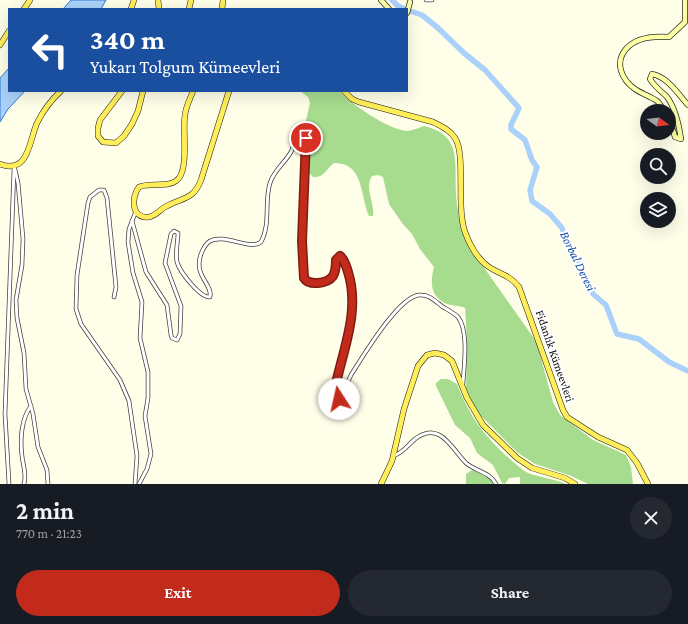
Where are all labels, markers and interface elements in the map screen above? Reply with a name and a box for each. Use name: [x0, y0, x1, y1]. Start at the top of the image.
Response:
icon: left: [24, 24, 76, 76]
text: 340 m: [90, 24, 165, 55]
text: Yukarı Tolgum Kümeevleri: [90, 57, 280, 77]
north arrow: [640, 104, 676, 140]
map controls: [640, 104, 676, 228]
pin: [289, 121, 323, 155]
icon: arrive: [295, 127, 317, 149]
button: search: [640, 148, 676, 184]
button: layers: [640, 192, 676, 228]
water label: Borbal Deresi: [557, 229, 599, 294]
street label: Fidanlık Kümeevleri: [533, 308, 577, 404]
position arrow: [318, 378, 360, 420]
text: 2 min: [16, 497, 74, 524]
button: close: [630, 497, 672, 539]
text: 770 m · 21:23: [16, 526, 82, 541]
button: Exit: [16, 570, 340, 616]
button: Share: [348, 570, 672, 616]

